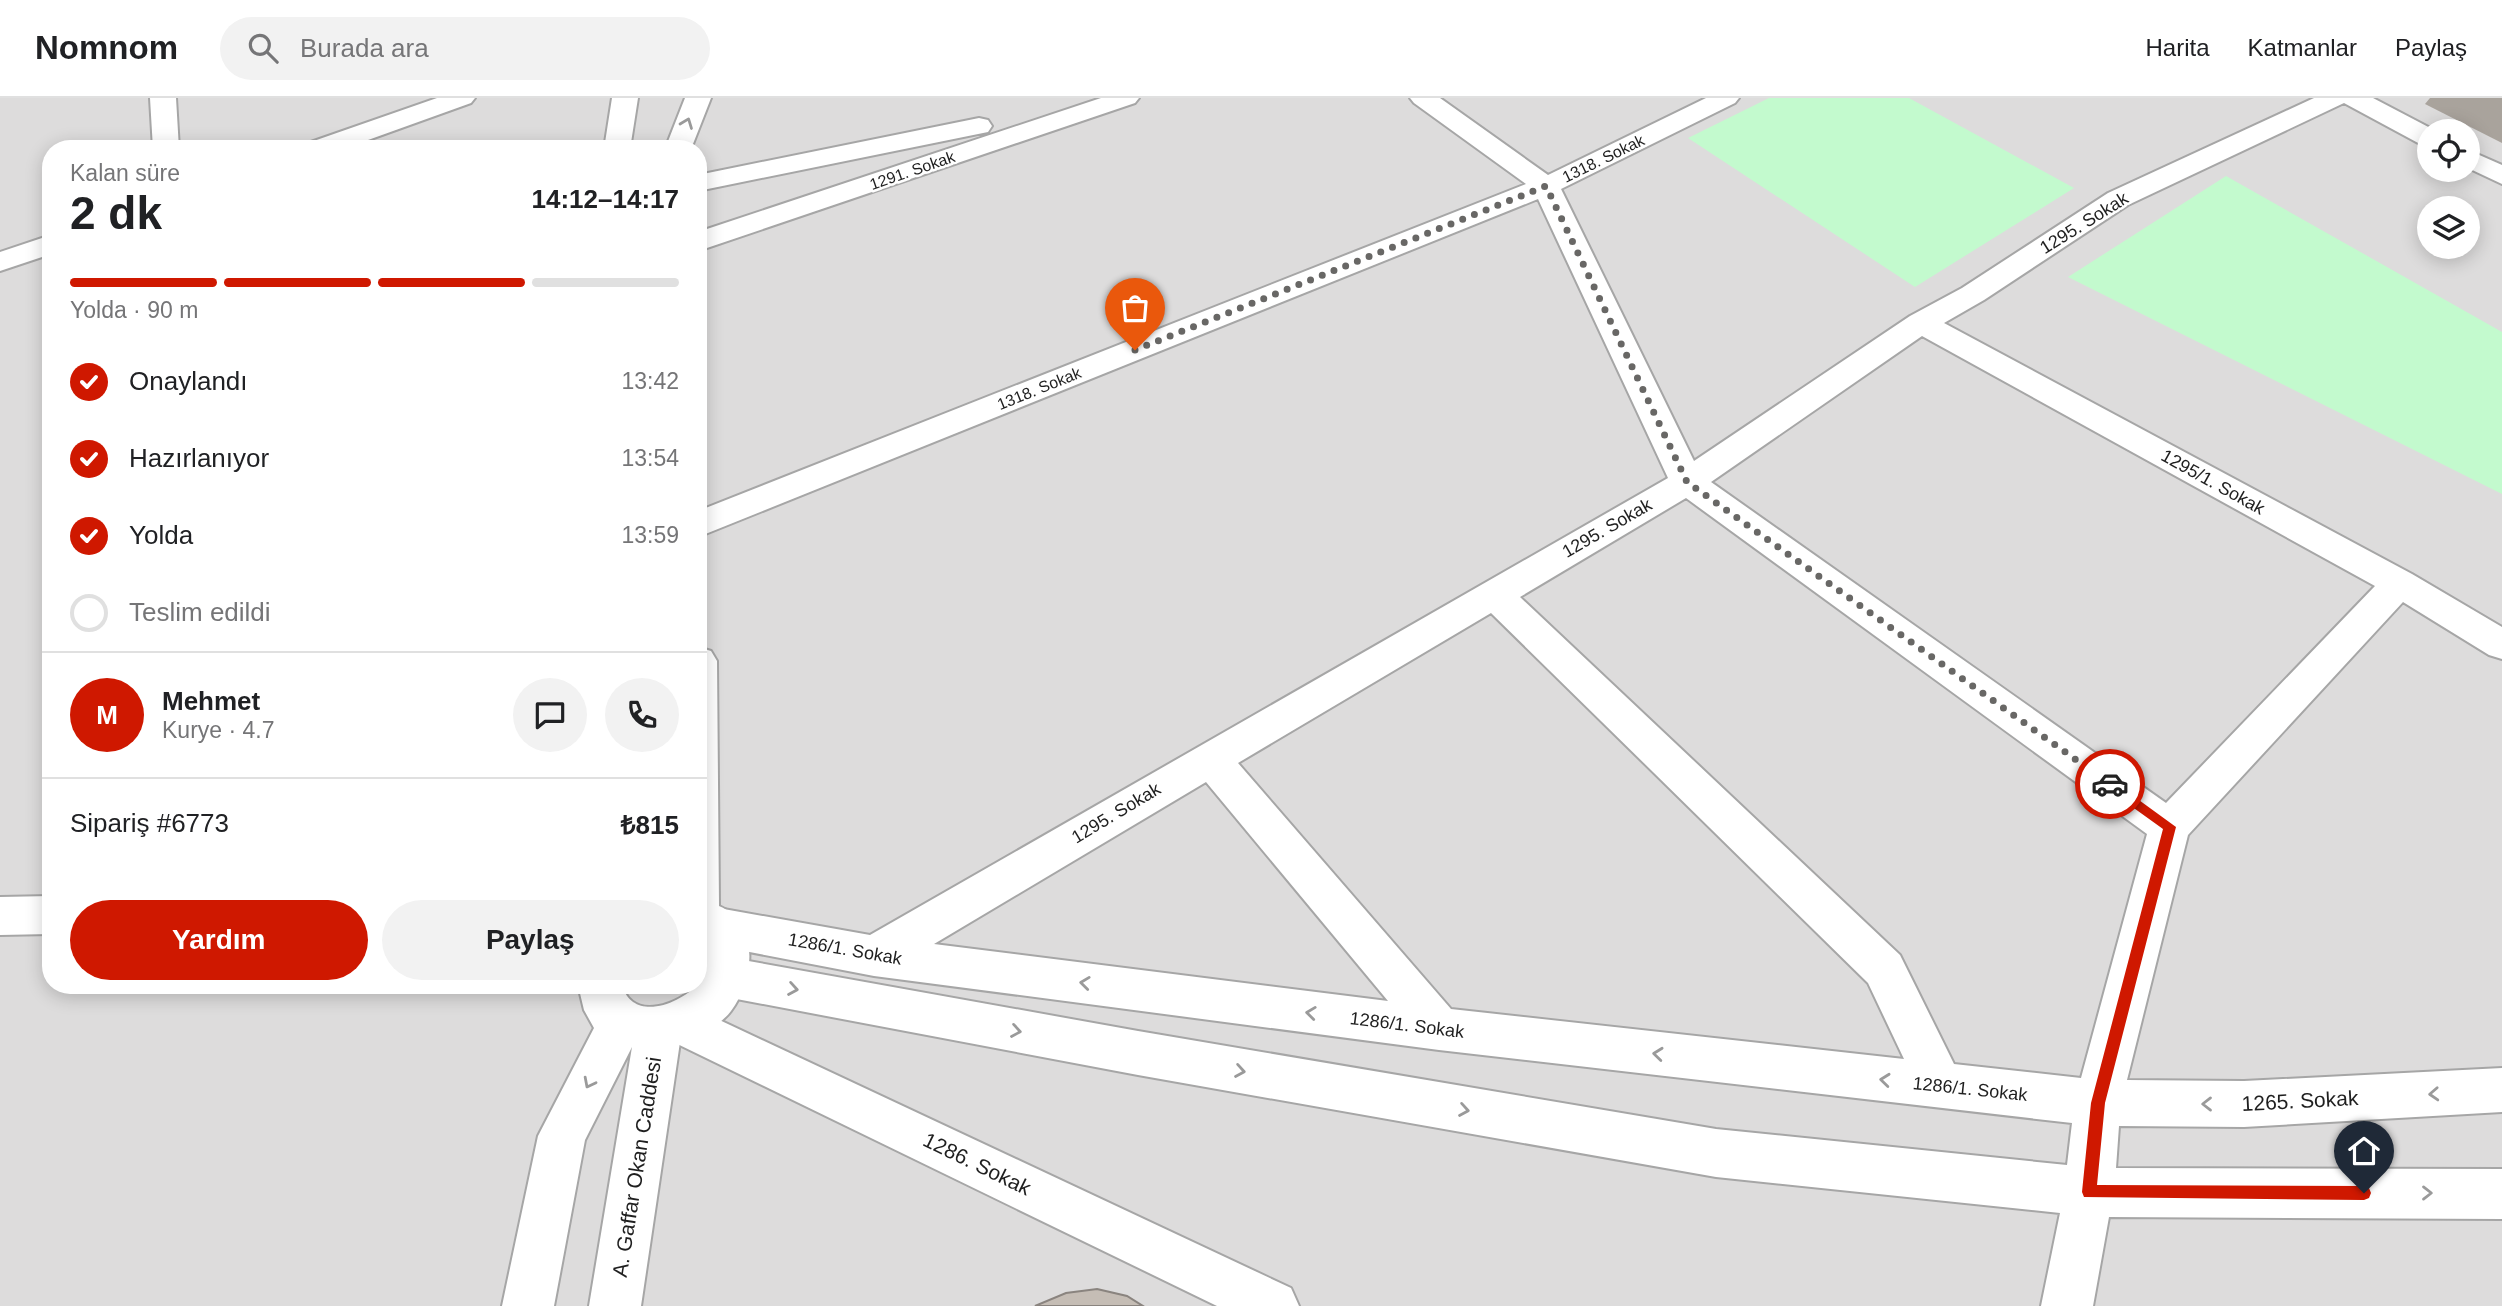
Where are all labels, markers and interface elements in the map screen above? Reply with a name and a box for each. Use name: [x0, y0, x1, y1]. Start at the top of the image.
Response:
search box: [220, 17, 710, 80]
text: Nomnom: [35, 29, 178, 66]
icon: search: [244, 29, 282, 67]
text: Burada ara: [300, 33, 429, 63]
text: Harita: [2146, 34, 2210, 61]
text: Katmanlar: [2248, 34, 2357, 61]
text: Paylaş: [2395, 34, 2467, 61]
one-way arrow: [679, 118, 693, 130]
map controls: [2417, 119, 2480, 259]
button: locate: [2417, 119, 2480, 182]
street label: 1318. Sokak: [1560, 131, 1648, 186]
street label: 1291. Sokak: [867, 148, 958, 193]
text: Kalan süre: [70, 160, 180, 186]
text: 14:12–14:17: [532, 184, 679, 214]
text: 2 dk: [70, 187, 162, 239]
street label: 1295. Sokak: [2036, 187, 2133, 258]
button: layers: [2417, 196, 2480, 259]
pin: [1105, 278, 1165, 350]
icon: bag: [1116, 289, 1154, 327]
text: Yolda · 90 m: [70, 297, 198, 323]
icon: check: [70, 363, 108, 401]
street label: 1318. Sokak: [995, 364, 1085, 413]
text: Onaylandı: [129, 366, 248, 396]
text: 13:42: [621, 368, 679, 394]
icon: check: [70, 440, 108, 478]
text: Hazırlanıyor: [129, 443, 269, 473]
text: 13:54: [621, 445, 679, 471]
street label: 1295/1. Sokak: [2158, 445, 2269, 519]
street label: 1295. Sokak: [1559, 494, 1656, 562]
icon: check: [70, 517, 108, 555]
text: Yolda: [129, 520, 193, 550]
text: 13:59: [621, 522, 679, 548]
text: Teslim edildi: [129, 597, 271, 627]
button: chat: [513, 678, 587, 752]
button: phone: [605, 678, 679, 752]
text: Mehmet: [162, 686, 260, 716]
text: M: [96, 700, 118, 730]
text: Kurye · 4.7: [162, 717, 275, 743]
courier: [2075, 749, 2145, 819]
icon: car: [2091, 765, 2129, 803]
street label: 1295. Sokak: [1068, 778, 1165, 847]
text: Sipariş #6773: [70, 808, 229, 838]
text: ₺815: [621, 810, 679, 840]
button: Yardım: [70, 900, 368, 980]
button: Paylaş: [382, 900, 679, 980]
street label: 1286/1. Sokak: [787, 929, 904, 969]
one-way arrow: [1080, 976, 1091, 991]
one-way arrow: [787, 981, 799, 996]
one-way arrow: [1305, 1005, 1317, 1020]
street label: 1286/1. Sokak: [1349, 1008, 1466, 1042]
one-way arrow: [1010, 1022, 1022, 1037]
one-way arrow: [1653, 1047, 1664, 1062]
street label: A. Gaffar Okan Caddesi: [608, 1055, 665, 1279]
one-way arrow: [1234, 1063, 1246, 1078]
one-way arrow: [1879, 1073, 1890, 1088]
street label: 1286/1. Sokak: [1912, 1073, 2029, 1105]
one-way arrow: [584, 1076, 598, 1088]
street label: 1265. Sokak: [2241, 1086, 2359, 1115]
one-way arrow: [2428, 1086, 2439, 1101]
one-way arrow: [2201, 1096, 2211, 1112]
one-way arrow: [1459, 1102, 1470, 1117]
pin: [2334, 1121, 2394, 1193]
street label: 1286. Sokak: [920, 1128, 1035, 1200]
icon: home: [2345, 1132, 2383, 1170]
one-way arrow: [2422, 1185, 2432, 1201]

